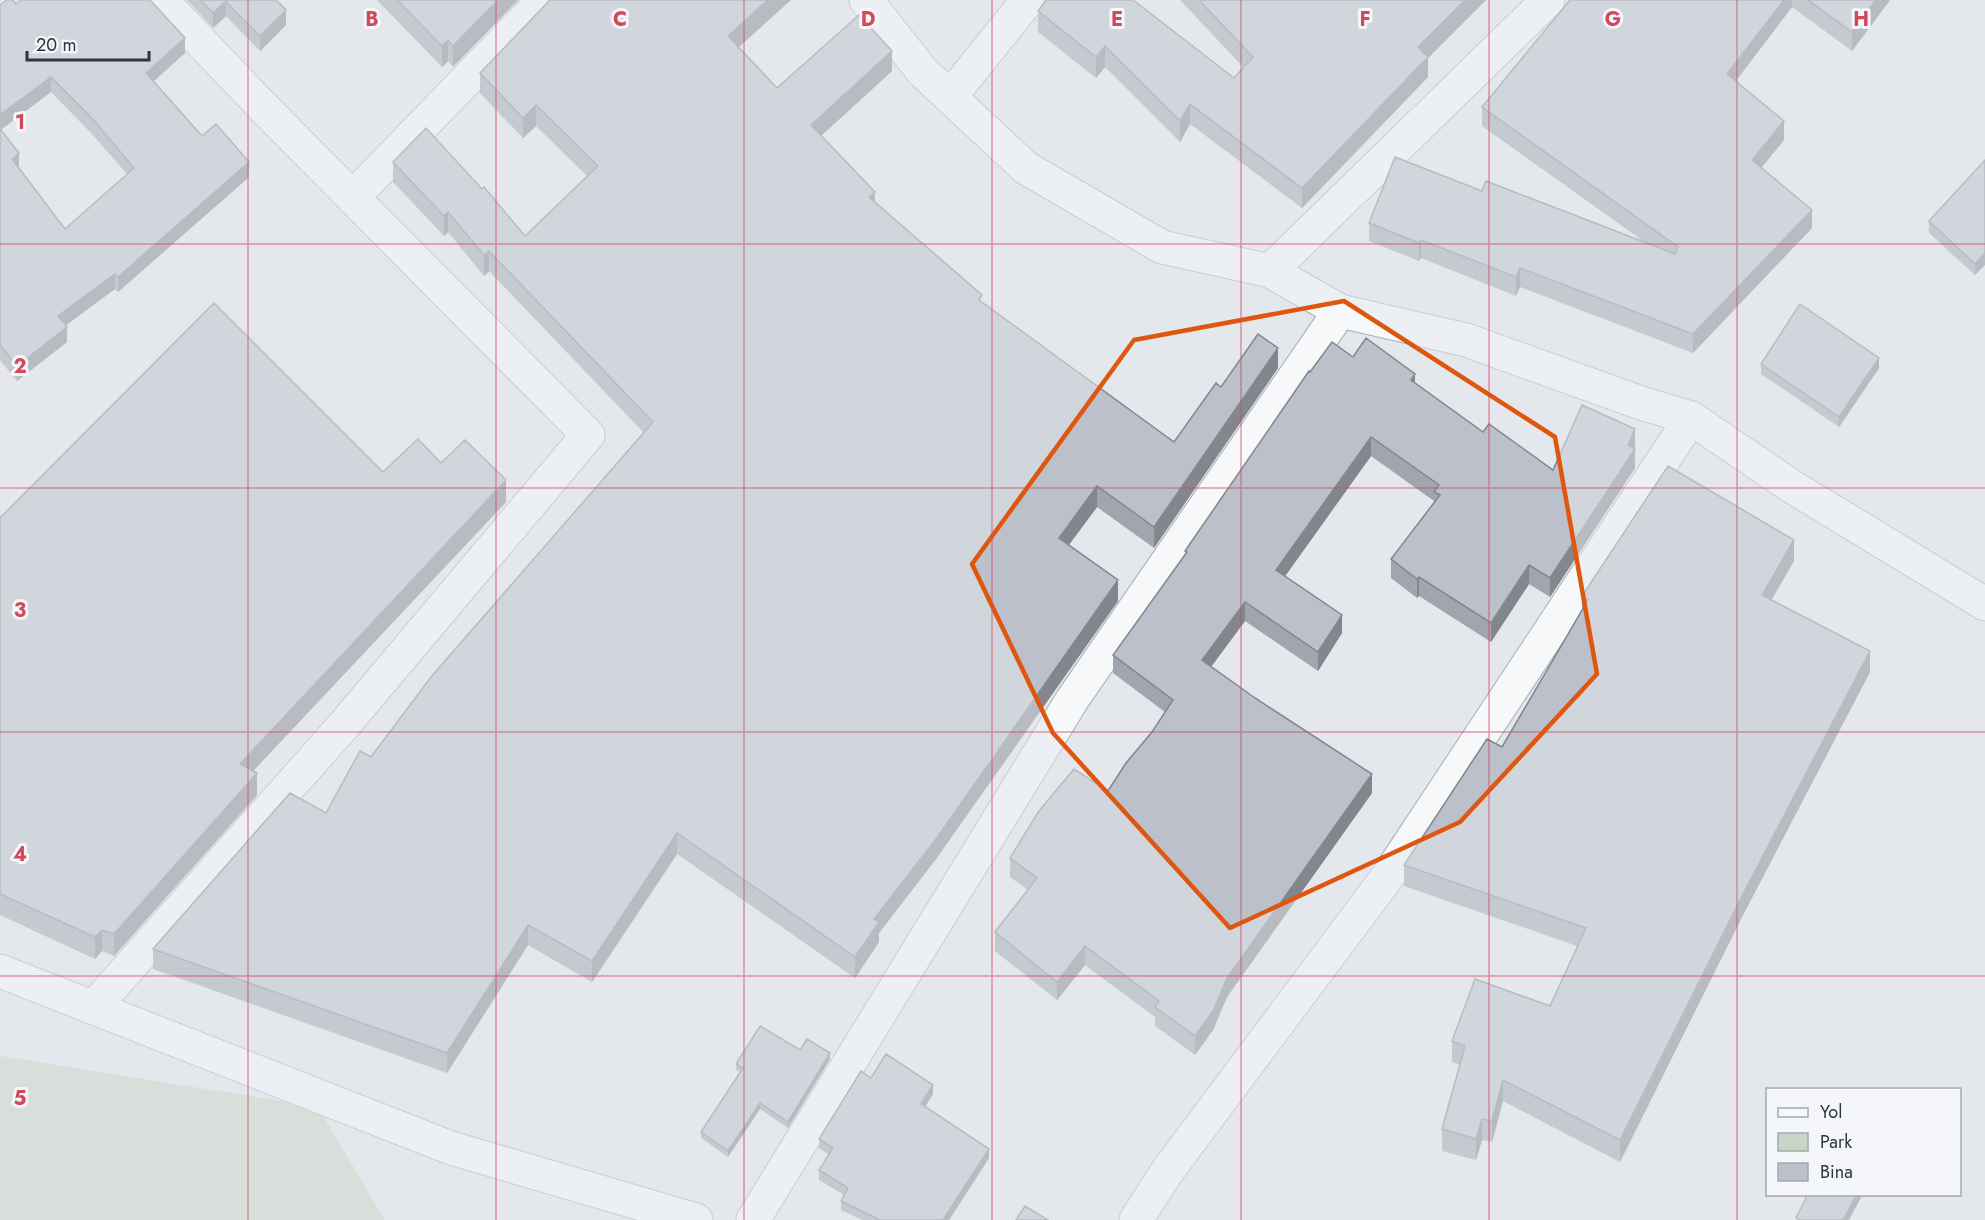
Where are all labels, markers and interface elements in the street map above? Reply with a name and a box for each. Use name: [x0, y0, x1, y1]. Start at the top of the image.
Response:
text: B: [365, 5, 379, 34]
text: C: [613, 5, 627, 34]
text: D: [861, 5, 875, 34]
text: E: [1111, 5, 1123, 34]
text: F: [1359, 5, 1371, 34]
text: G: [1605, 5, 1621, 34]
text: H: [1853, 5, 1869, 34]
scale bar: [27, 24, 148, 62]
text: 20 m: [36, 32, 76, 58]
text: 1: [15, 108, 25, 137]
text: 2: [13, 352, 27, 381]
text: 3: [14, 596, 26, 625]
text: 4: [13, 840, 27, 869]
text: 5: [14, 1084, 27, 1113]
legend: [1766, 1088, 1961, 1196]
text: Yol: [1820, 1099, 1842, 1125]
text: Park: [1820, 1129, 1852, 1155]
text: Bina: [1820, 1159, 1853, 1185]

